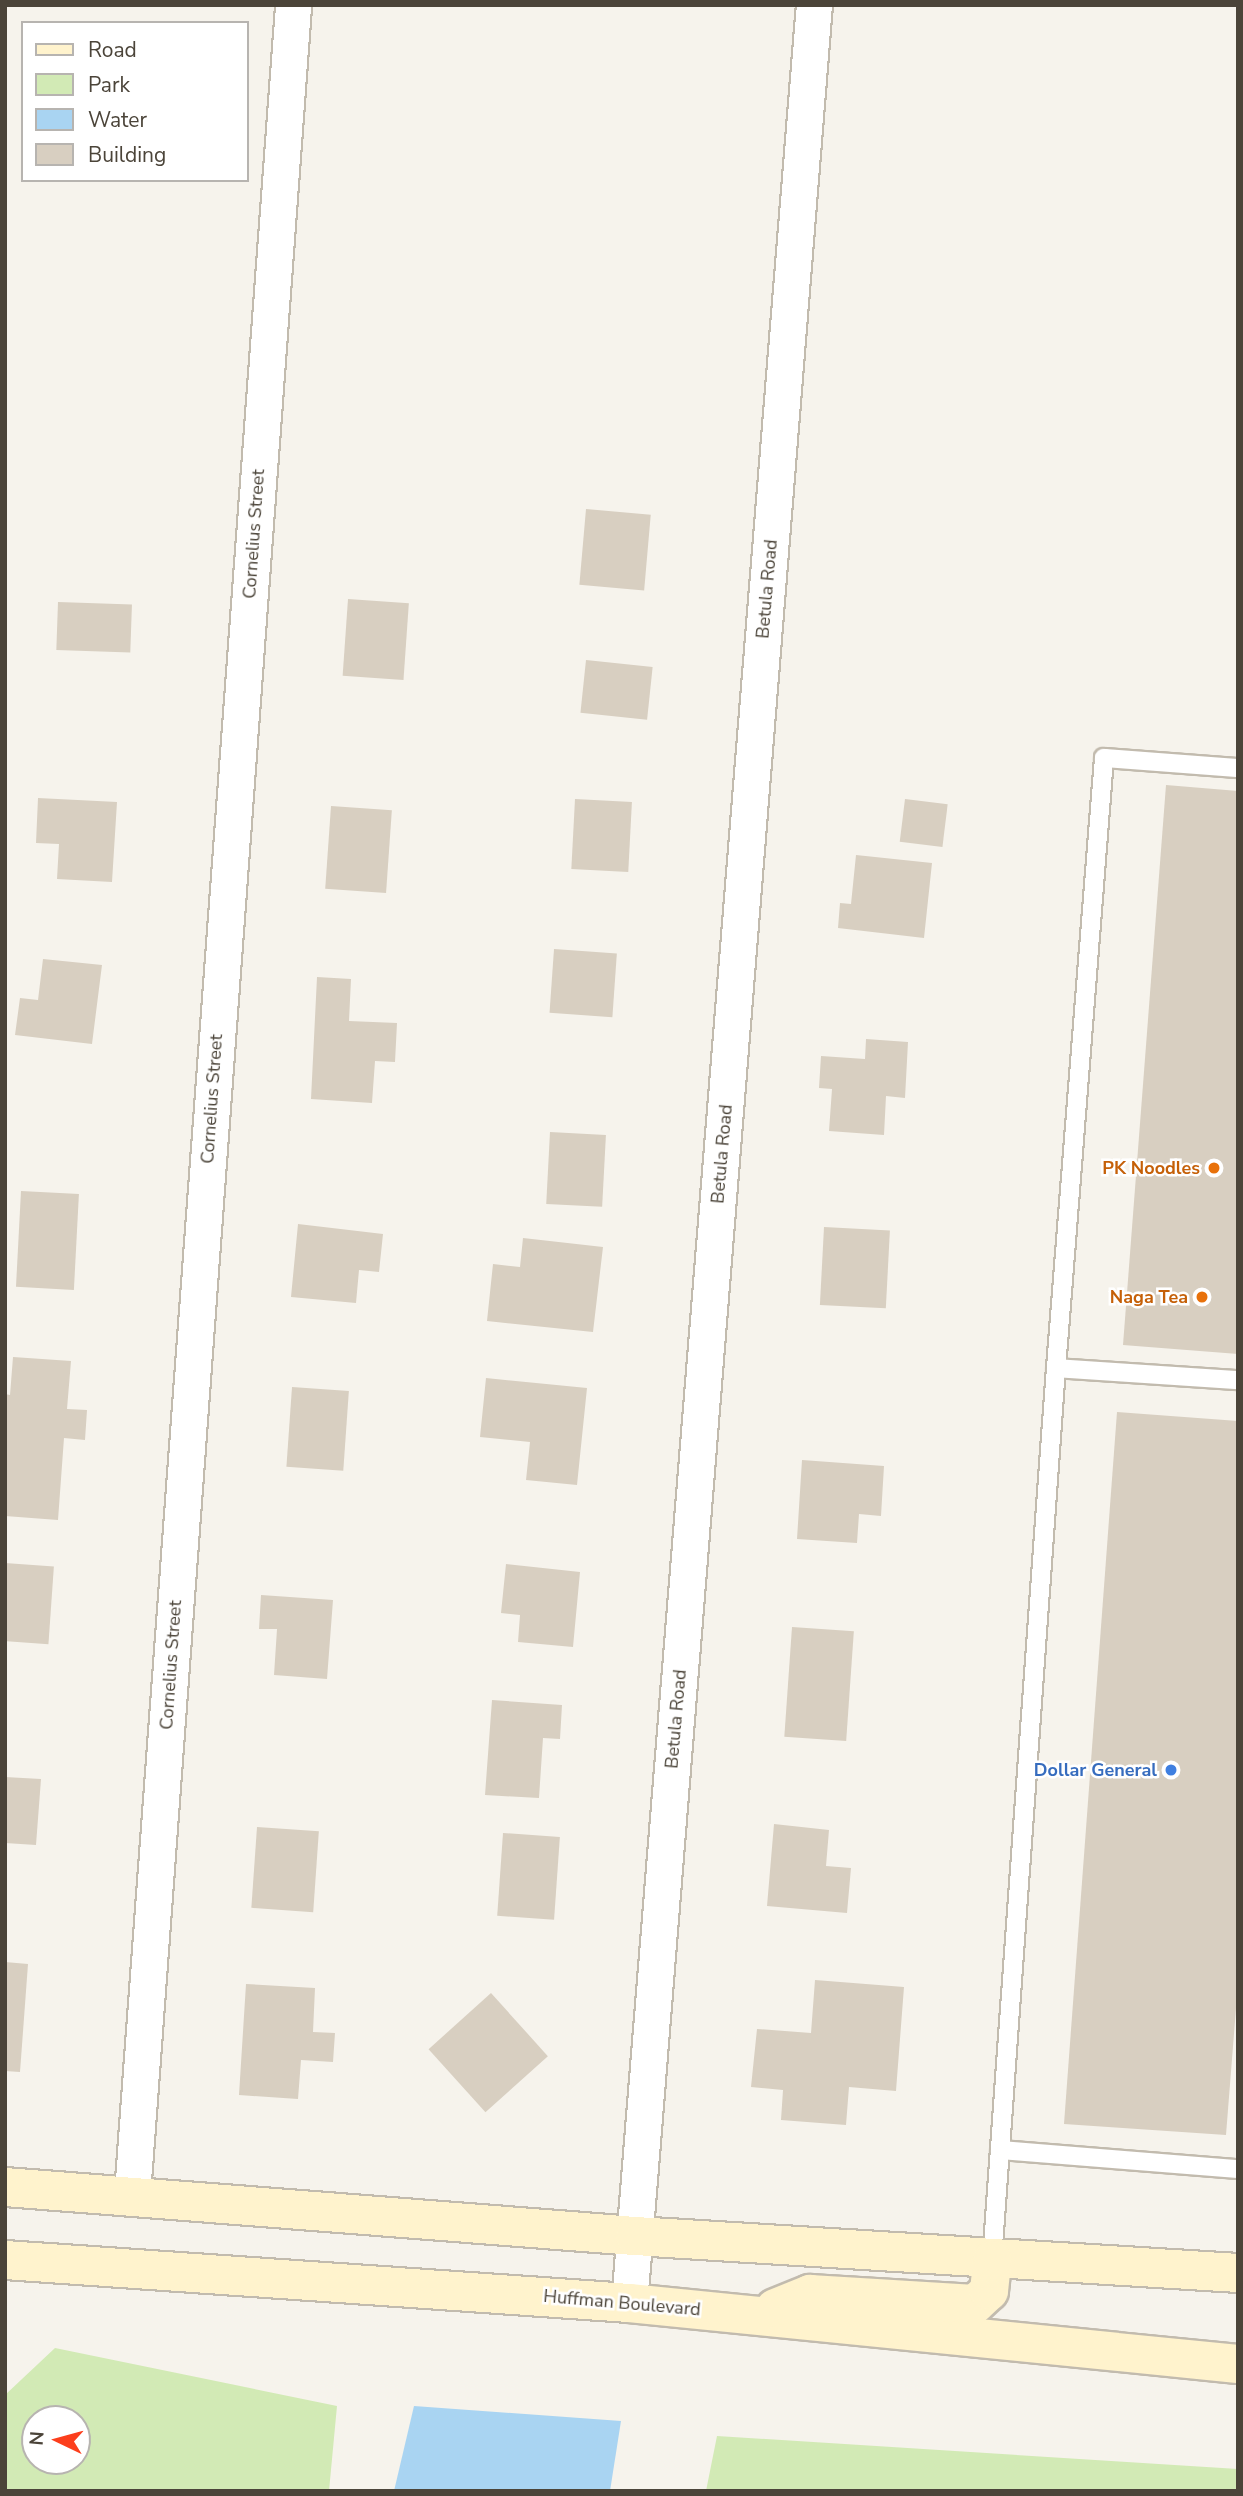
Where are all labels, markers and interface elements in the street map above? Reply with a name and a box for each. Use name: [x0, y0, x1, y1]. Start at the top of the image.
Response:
legend: [21, 21, 248, 182]
text: Road: [88, 36, 137, 64]
text: Park: [88, 71, 130, 99]
text: Water: [88, 106, 147, 134]
text: Building: [88, 141, 166, 169]
street label: Cornelius Street: [239, 469, 269, 599]
street label: Betula Road: [752, 538, 782, 640]
street label: Cornelius Street: [197, 1034, 227, 1164]
street label: Betula Road: [707, 1103, 737, 1205]
place label: PK Noodles: [1102, 1157, 1200, 1179]
marker: PK Noodles: [1206, 1160, 1222, 1176]
place label: Naga Tea: [1110, 1286, 1188, 1308]
marker: Naga Tea: [1194, 1289, 1210, 1305]
street label: Cornelius Street: [156, 1600, 186, 1730]
street label: Betula Road: [661, 1668, 691, 1770]
place label: Dollar General: [1034, 1759, 1157, 1781]
marker: Dollar General: [1163, 1762, 1179, 1778]
street label: Huffman Boulevard: [543, 2285, 701, 2321]
north arrow: [21, 2405, 91, 2475]
text: N: [24, 2430, 51, 2447]

